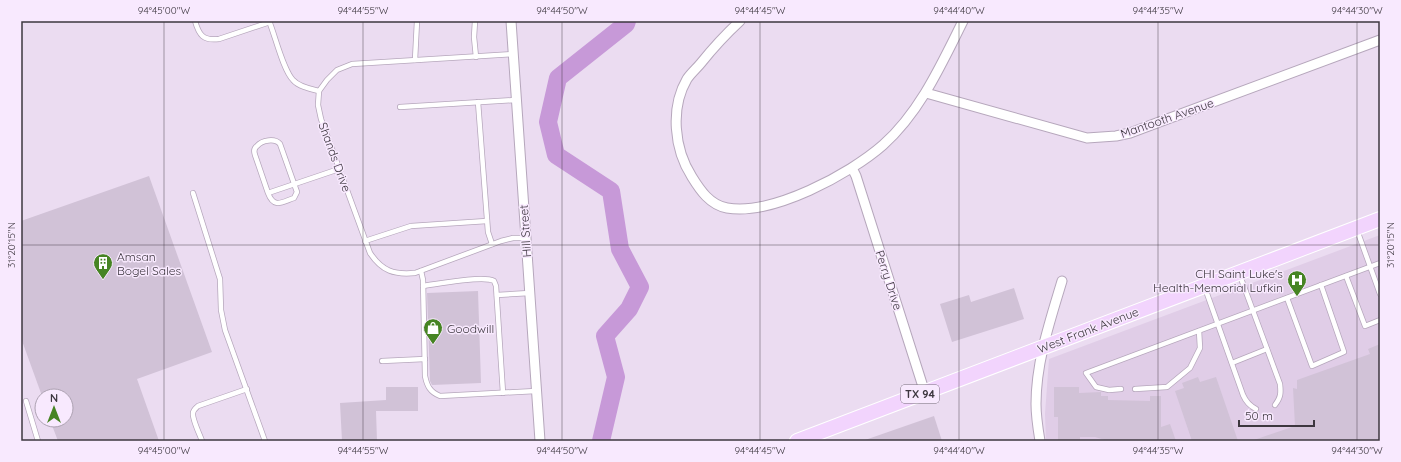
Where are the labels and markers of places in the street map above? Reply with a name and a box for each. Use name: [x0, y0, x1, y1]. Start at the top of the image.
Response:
place label: Amsan Bogel Sales: [117, 249, 182, 278]
building icon: Amsan Bogel Sales: [92, 252, 114, 280]
place label: CHI Saint Luke's Health-Memorial Lufkin: [1153, 266, 1283, 295]
hospital icon: CHI Saint Luke's Health-Memorial Lufkin: [1286, 269, 1308, 297]
shop icon: Goodwill: [422, 317, 444, 345]
place label: Goodwill: [447, 321, 494, 336]

